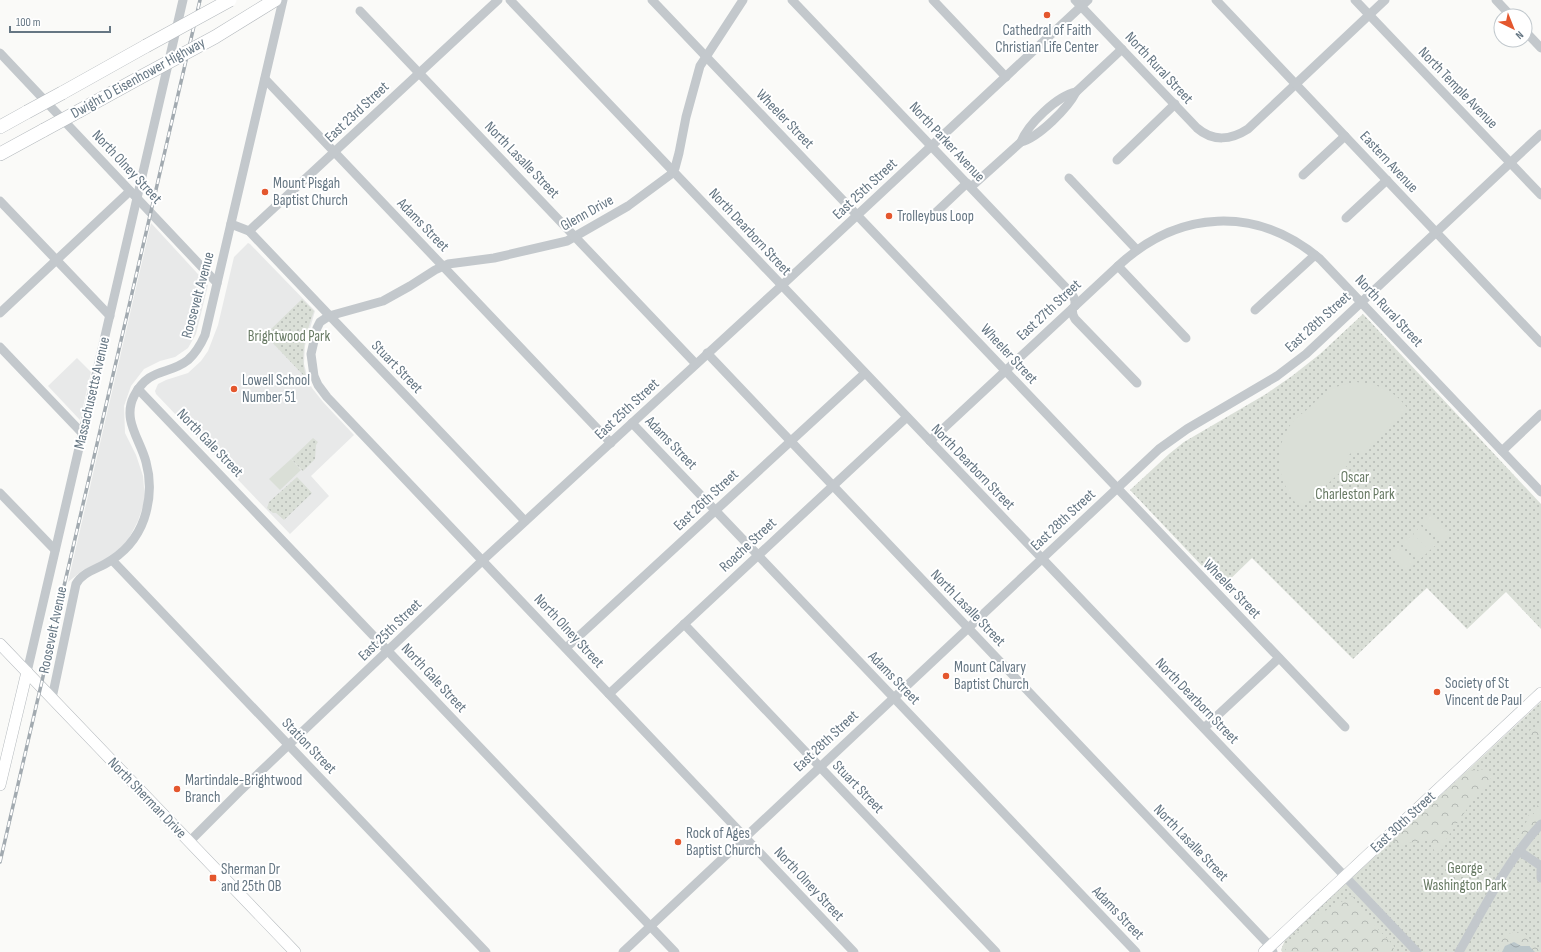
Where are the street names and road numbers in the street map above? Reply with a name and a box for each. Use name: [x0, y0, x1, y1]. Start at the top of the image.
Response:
street label: North Rural Street: [1121, 28, 1197, 108]
street label: Dwight D Eisenhower Highway: [67, 33, 209, 123]
street label: North Temple Avenue: [1414, 43, 1502, 133]
street label: East 23rd Street: [321, 77, 393, 147]
street label: Wheeler Street: [752, 85, 818, 153]
street label: North Parker Avenue: [905, 98, 989, 186]
street label: North Lasalle Street: [480, 118, 564, 203]
street label: North Olney Street: [88, 126, 166, 208]
street label: Eastern Avenue: [1356, 127, 1422, 197]
street label: East 25th Street: [829, 154, 902, 224]
street label: North Dearborn Street: [705, 184, 796, 280]
street label: Glenn Drive: [557, 191, 617, 235]
street label: Adams Street: [392, 193, 453, 256]
street label: Roosevelt Avenue: [177, 250, 219, 340]
street label: North Rural Street: [1351, 271, 1427, 351]
street label: East 27th Street: [1013, 275, 1086, 345]
street label: East 28th Street: [1281, 287, 1355, 356]
street label: Wheeler Street: [976, 320, 1042, 388]
street label: Massachusetts Avenue: [70, 335, 114, 451]
street label: Stuart Street: [367, 337, 427, 398]
street label: East 25th Street: [591, 374, 664, 444]
street label: North Gale Street: [173, 405, 248, 481]
street label: Adams Street: [640, 411, 701, 474]
street label: North Dearborn Street: [927, 420, 1019, 514]
street label: East 26th Street: [670, 465, 743, 535]
street label: East 28th Street: [1027, 485, 1100, 555]
street label: Roache Street: [715, 513, 781, 576]
street label: Wheeler Street: [1199, 555, 1265, 623]
street label: North Lasalle Street: [926, 566, 1010, 651]
street label: Roosevelt Avenue: [34, 585, 72, 675]
street label: North Olney Street: [530, 590, 608, 672]
street label: East 25th Street: [354, 595, 426, 665]
street label: North Gale Street: [397, 639, 471, 717]
street label: Adams Street: [863, 646, 924, 709]
street label: North Dearborn Street: [1151, 654, 1243, 748]
street label: East 28th Street: [790, 706, 863, 776]
street label: Station Street: [278, 714, 341, 778]
street label: North Sherman Drive: [104, 754, 190, 842]
street label: Stuart Street: [828, 757, 888, 818]
street label: East 30th Street: [1367, 787, 1440, 857]
street label: North Lasalle Street: [1149, 801, 1233, 886]
street label: North Olney Street: [770, 843, 848, 925]
street label: Adams Street: [1087, 881, 1148, 944]

